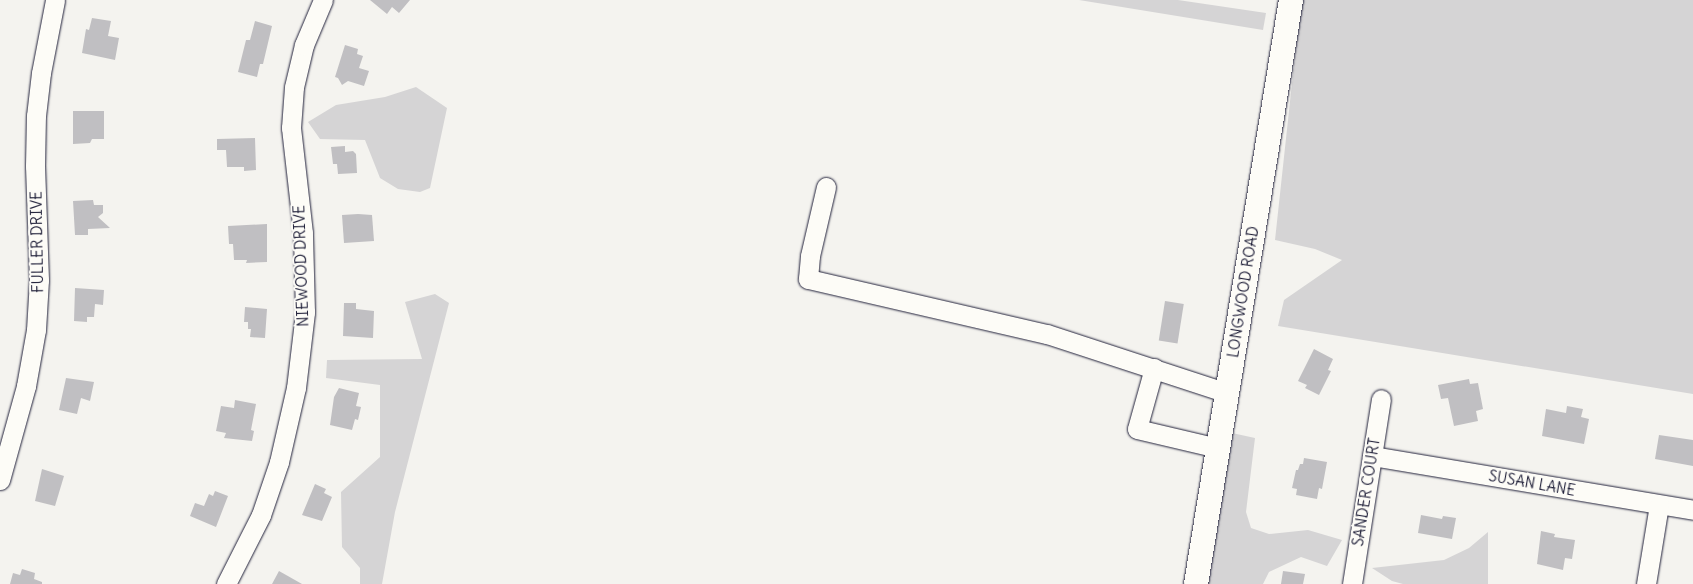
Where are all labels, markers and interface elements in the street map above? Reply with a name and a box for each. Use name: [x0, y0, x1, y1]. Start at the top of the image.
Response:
street label: FULLER DRIVE: [27, 191, 47, 293]
street label: NIEWOOD DRIVE: [290, 205, 312, 327]
street label: LONGWOOD ROAD: [1224, 225, 1262, 359]
street label: SANDER COURT: [1349, 437, 1383, 547]
street label: SUSAN LANE: [1487, 467, 1577, 499]

